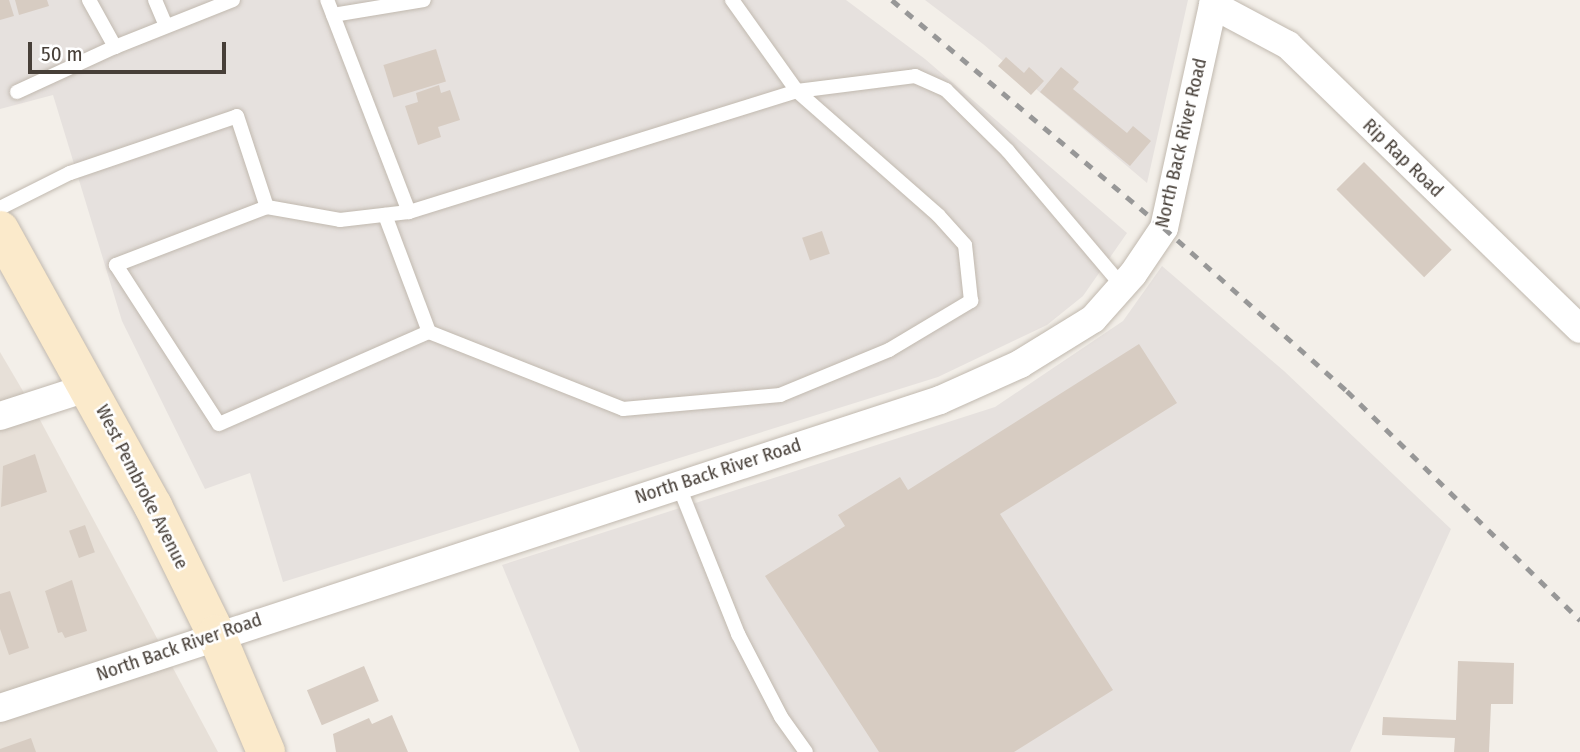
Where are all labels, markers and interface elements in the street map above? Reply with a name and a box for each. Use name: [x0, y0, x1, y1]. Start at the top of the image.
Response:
scale bar: [32, 28, 229, 72]
text: 50 m: [41, 41, 83, 67]
street label: North Back River Road: [1150, 56, 1212, 230]
street label: Rip Rap Road: [1358, 114, 1448, 202]
street label: West Pembroke Avenue: [91, 401, 193, 573]
street label: North Back River Road: [632, 433, 804, 509]
street label: North Back River Road: [93, 608, 265, 686]

